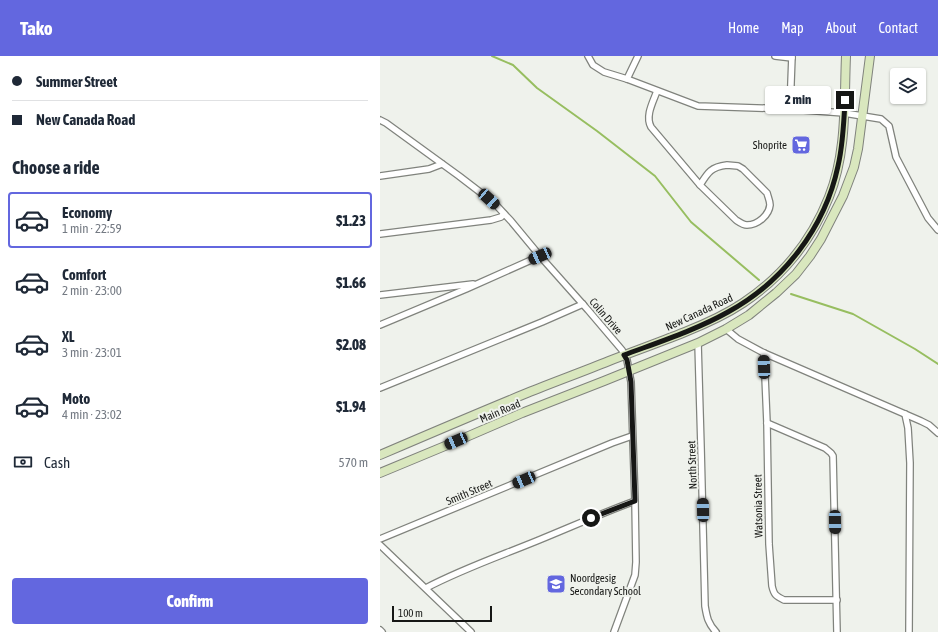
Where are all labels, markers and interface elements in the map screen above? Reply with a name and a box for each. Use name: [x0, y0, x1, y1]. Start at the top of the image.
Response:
text: Tako: [20, 17, 53, 39]
text: Home: [728, 20, 759, 36]
text: Map: [781, 20, 804, 36]
text: About: [826, 20, 857, 36]
text: Contact: [879, 20, 918, 36]
map controls: [890, 68, 926, 104]
button: layers: [890, 68, 926, 104]
text: Summer Street: [36, 73, 117, 90]
callout: 2 min: [765, 86, 831, 114]
route end: [836, 91, 854, 109]
text: 2 min: [785, 92, 811, 107]
text: New Canada Road: [36, 111, 135, 128]
supermarket icon: Shoprite: [790, 134, 812, 156]
place label: Shoprite: [753, 139, 787, 151]
text: Choose a ride: [12, 157, 100, 178]
car: [476, 187, 502, 211]
icon: car: [14, 202, 50, 238]
text: Economy: [62, 204, 112, 221]
text: $1.23: [336, 212, 366, 229]
text: 1 min · 22:59: [62, 221, 122, 236]
car: [527, 246, 553, 266]
icon: car: [14, 264, 50, 300]
text: Comfort: [62, 266, 106, 283]
text: $1.66: [336, 274, 366, 291]
text: 2 min · 23:00: [62, 283, 122, 298]
street label: New Canada Road: [663, 291, 735, 333]
street label: Colin Drive: [587, 296, 625, 336]
icon: car: [14, 326, 50, 362]
text: XL: [62, 328, 75, 345]
text: $2.08: [336, 336, 366, 353]
text: 3 min · 23:01: [62, 345, 122, 360]
car: [758, 355, 770, 379]
icon: car: [14, 388, 50, 424]
text: Moto: [62, 390, 90, 407]
street label: Main Road: [478, 397, 522, 425]
text: $1.94: [336, 398, 366, 415]
text: 4 min · 23:02: [62, 407, 122, 422]
car: [443, 431, 469, 451]
street label: North Street: [685, 440, 699, 490]
icon: cash: [12, 451, 34, 473]
text: Cash: [44, 454, 70, 471]
text: 570 m: [339, 455, 368, 470]
car: [511, 470, 537, 490]
street label: Watsonia Street: [751, 474, 765, 538]
street label: Smith Street: [444, 477, 494, 507]
car: [697, 498, 709, 522]
route start: [582, 509, 600, 527]
car: [829, 510, 841, 534]
place label: Noordgesig Secondary School: [570, 572, 641, 597]
school or university icon: Noordgesig Secondary School: [545, 573, 567, 595]
button: Confirm: [12, 578, 368, 624]
scale bar: [392, 604, 492, 623]
text: 100 m: [398, 607, 423, 619]

